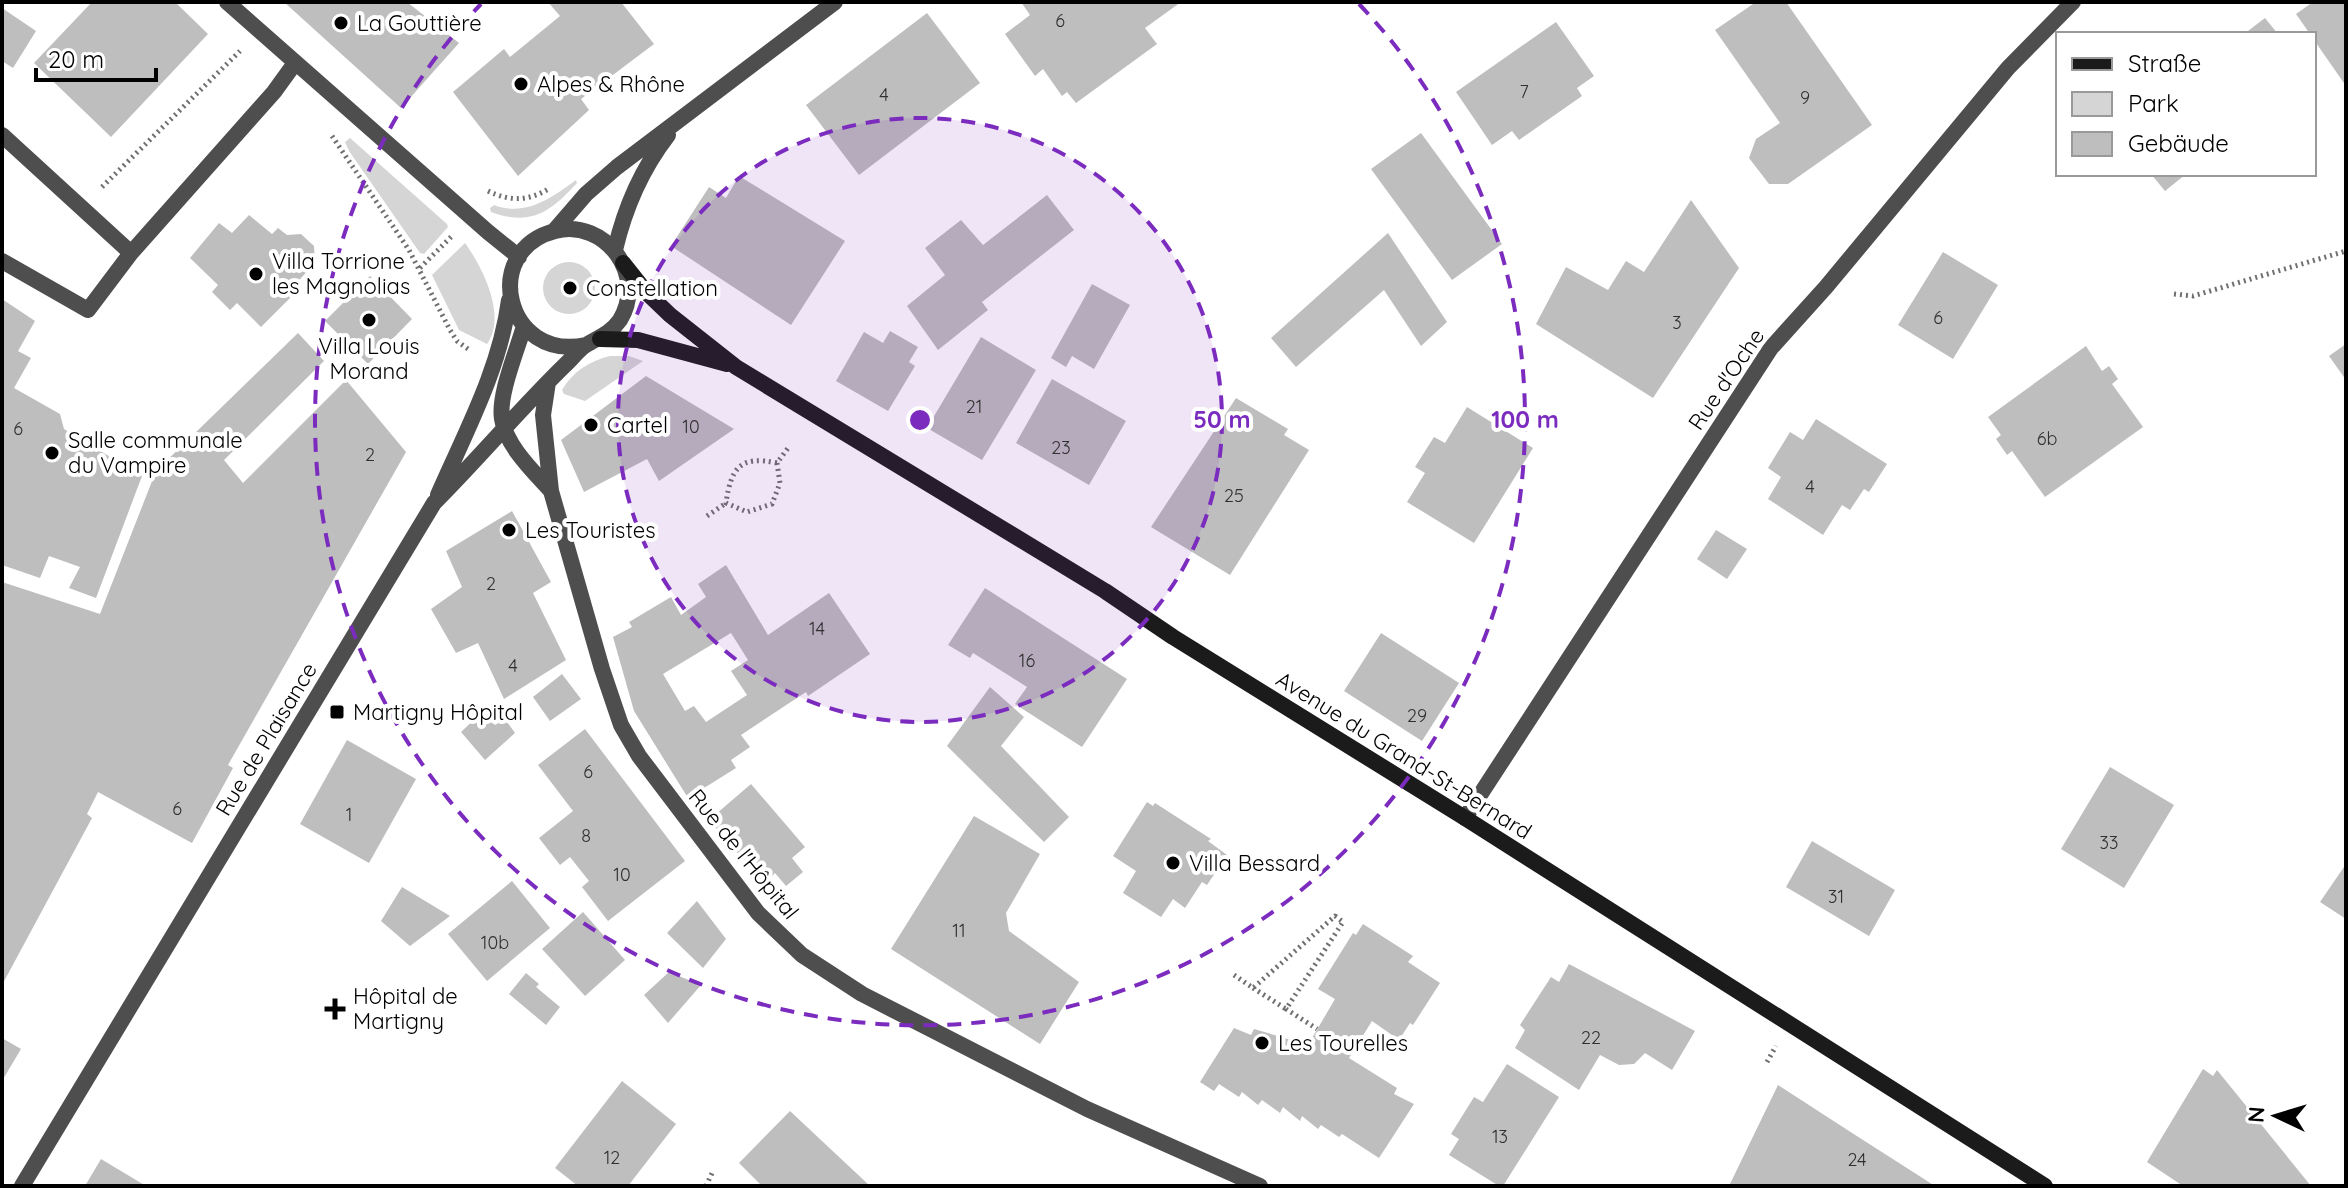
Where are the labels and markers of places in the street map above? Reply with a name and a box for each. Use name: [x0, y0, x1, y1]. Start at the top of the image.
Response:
place label: La Gouttière: [357, 9, 482, 37]
marker: La Gouttière: [332, 14, 350, 32]
place label: Alpes & Rhône: [537, 70, 685, 98]
marker: Alpes & Rhône: [512, 75, 530, 93]
place label: Villa Torrione les Magnolias: [272, 247, 410, 300]
marker: Villa Torrione les Magnolias: [247, 265, 265, 283]
place label: Constellation: [586, 274, 718, 302]
marker: Constellation: [561, 279, 579, 297]
marker: Villa Louis Morand: [360, 311, 378, 329]
place label: Villa Louis Morand: [318, 332, 420, 385]
centre of rings: [906, 406, 934, 434]
place label: Cartel: [607, 411, 668, 439]
marker: Cartel: [582, 416, 600, 434]
place label: Salle communale du Vampire: [68, 426, 243, 479]
marker: Salle communale du Vampire: [43, 444, 61, 462]
place label: Les Touristes: [525, 516, 656, 544]
marker: Les Touristes: [500, 521, 518, 539]
place label: Martigny Hôpital: [353, 698, 523, 726]
marker: Martigny Hôpital: [328, 703, 346, 721]
place label: Villa Bessard: [1189, 849, 1320, 877]
marker: Villa Bessard: [1164, 854, 1182, 872]
place label: Hôpital de Martigny: [353, 982, 458, 1035]
marker: Hôpital de Martigny: [324, 998, 346, 1020]
place label: Les Tourelles: [1278, 1029, 1408, 1057]
marker: Les Tourelles: [1253, 1034, 1271, 1052]

